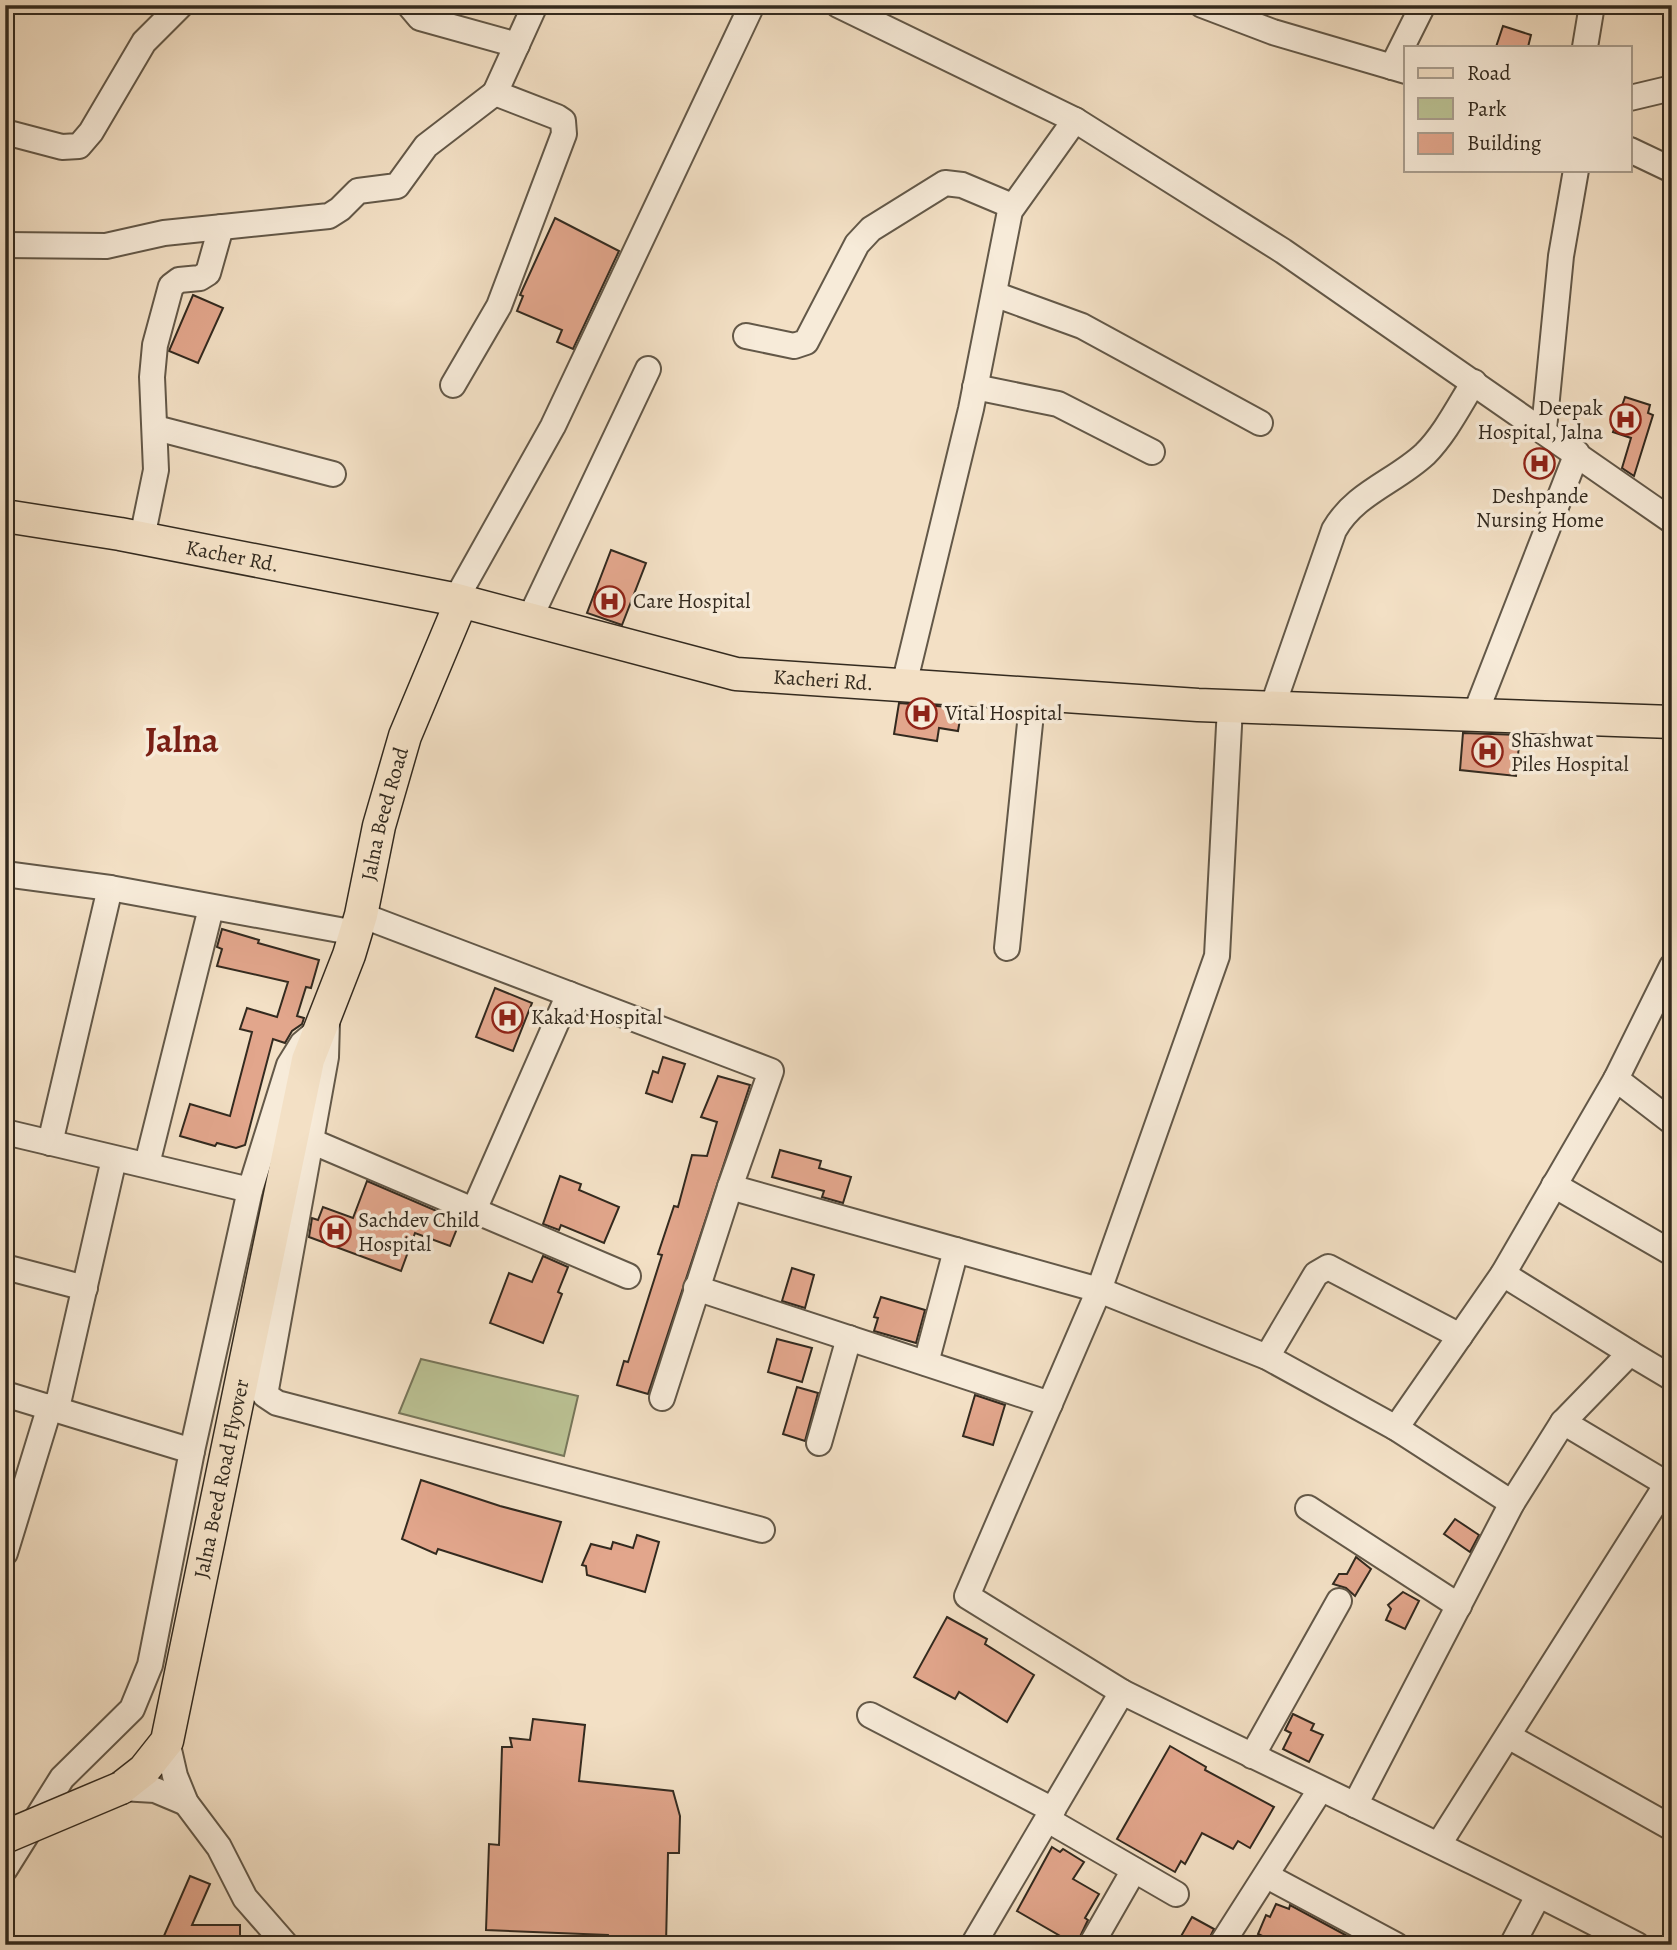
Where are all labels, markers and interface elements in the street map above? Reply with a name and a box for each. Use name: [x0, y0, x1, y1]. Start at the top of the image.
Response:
legend: [1404, 46, 1632, 172]
text: Road: [1467, 59, 1511, 87]
text: Park: [1467, 95, 1507, 123]
text: Building: [1467, 129, 1542, 157]
place label: Deepak Hospital, Jalna: [1477, 394, 1604, 446]
hospital icon: Deepak Hospital, Jalna: [1609, 403, 1643, 437]
hospital icon: Deshpande Nursing Home: [1523, 447, 1557, 481]
place label: Deshpande Nursing Home: [1476, 482, 1604, 534]
street label: Kacher Rd.: [183, 533, 282, 579]
hospital icon: Care Hospital: [593, 584, 627, 618]
place label: Care Hospital: [633, 587, 751, 615]
street label: Kacheri Rd.: [772, 663, 874, 697]
hospital icon: Vital Hospital: [905, 696, 939, 730]
place label: Vital Hospital: [944, 699, 1062, 727]
district label: Jalna: [145, 716, 219, 764]
place label: Shashwat Piles Hospital: [1511, 726, 1629, 778]
hospital icon: Shashwat Piles Hospital: [1471, 735, 1505, 769]
street label: Jalna Beed Road: [354, 743, 415, 883]
hospital icon: Kakad Hospital: [491, 1000, 525, 1034]
place label: Kakad Hospital: [531, 1003, 662, 1031]
place label: Sachdev Child Hospital: [358, 1206, 480, 1258]
hospital icon: Sachdev Child Hospital: [318, 1215, 352, 1249]
street label: Jalna Beed Road Flyover: [187, 1377, 256, 1581]

